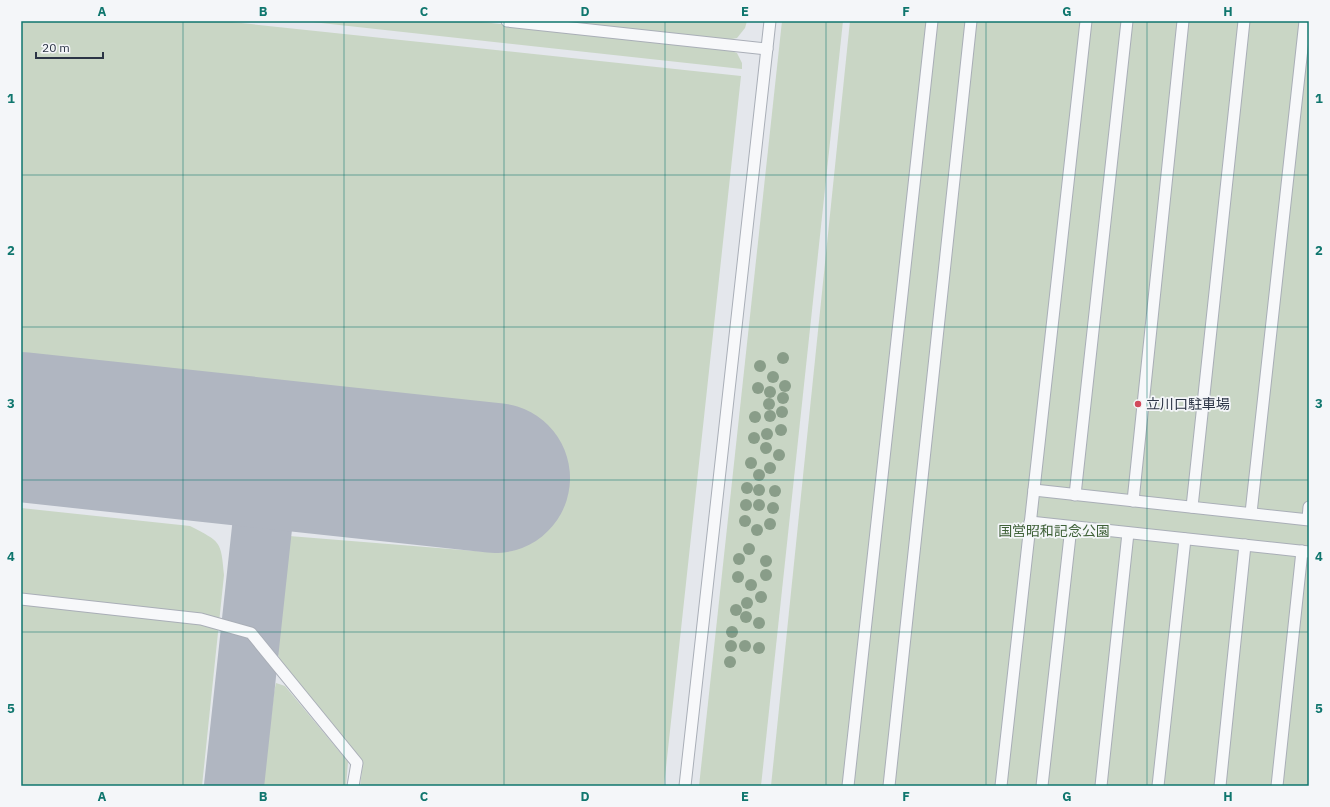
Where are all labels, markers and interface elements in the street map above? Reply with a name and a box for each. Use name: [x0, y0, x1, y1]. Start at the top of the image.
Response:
text: A: [98, 3, 107, 20]
text: B: [259, 3, 268, 20]
text: C: [420, 3, 429, 20]
text: D: [580, 3, 590, 20]
text: E: [741, 3, 749, 20]
text: F: [902, 3, 910, 20]
text: G: [1062, 3, 1072, 20]
text: H: [1223, 3, 1233, 20]
scale bar: [36, 34, 103, 60]
text: 20 m: [42, 40, 70, 55]
text: 1: [7, 90, 15, 107]
text: 1: [1315, 90, 1323, 107]
text: 2: [7, 242, 15, 259]
text: 2: [1315, 242, 1323, 259]
text: 3: [7, 395, 15, 412]
place label: 立川口駐車場: [1146, 395, 1230, 413]
text: 3: [1315, 395, 1323, 412]
marker: 立川口駐車場: [1133, 399, 1143, 409]
park label: 国営昭和記念公園: [998, 522, 1110, 540]
text: 4: [7, 548, 15, 565]
text: 4: [1315, 548, 1323, 565]
text: 5: [7, 700, 15, 717]
text: 5: [1315, 700, 1323, 717]
text: A: [98, 788, 107, 805]
text: B: [259, 788, 268, 805]
text: C: [420, 788, 429, 805]
text: D: [580, 788, 590, 805]
text: E: [741, 788, 749, 805]
text: F: [902, 788, 910, 805]
text: G: [1062, 788, 1072, 805]
text: H: [1223, 788, 1233, 805]

